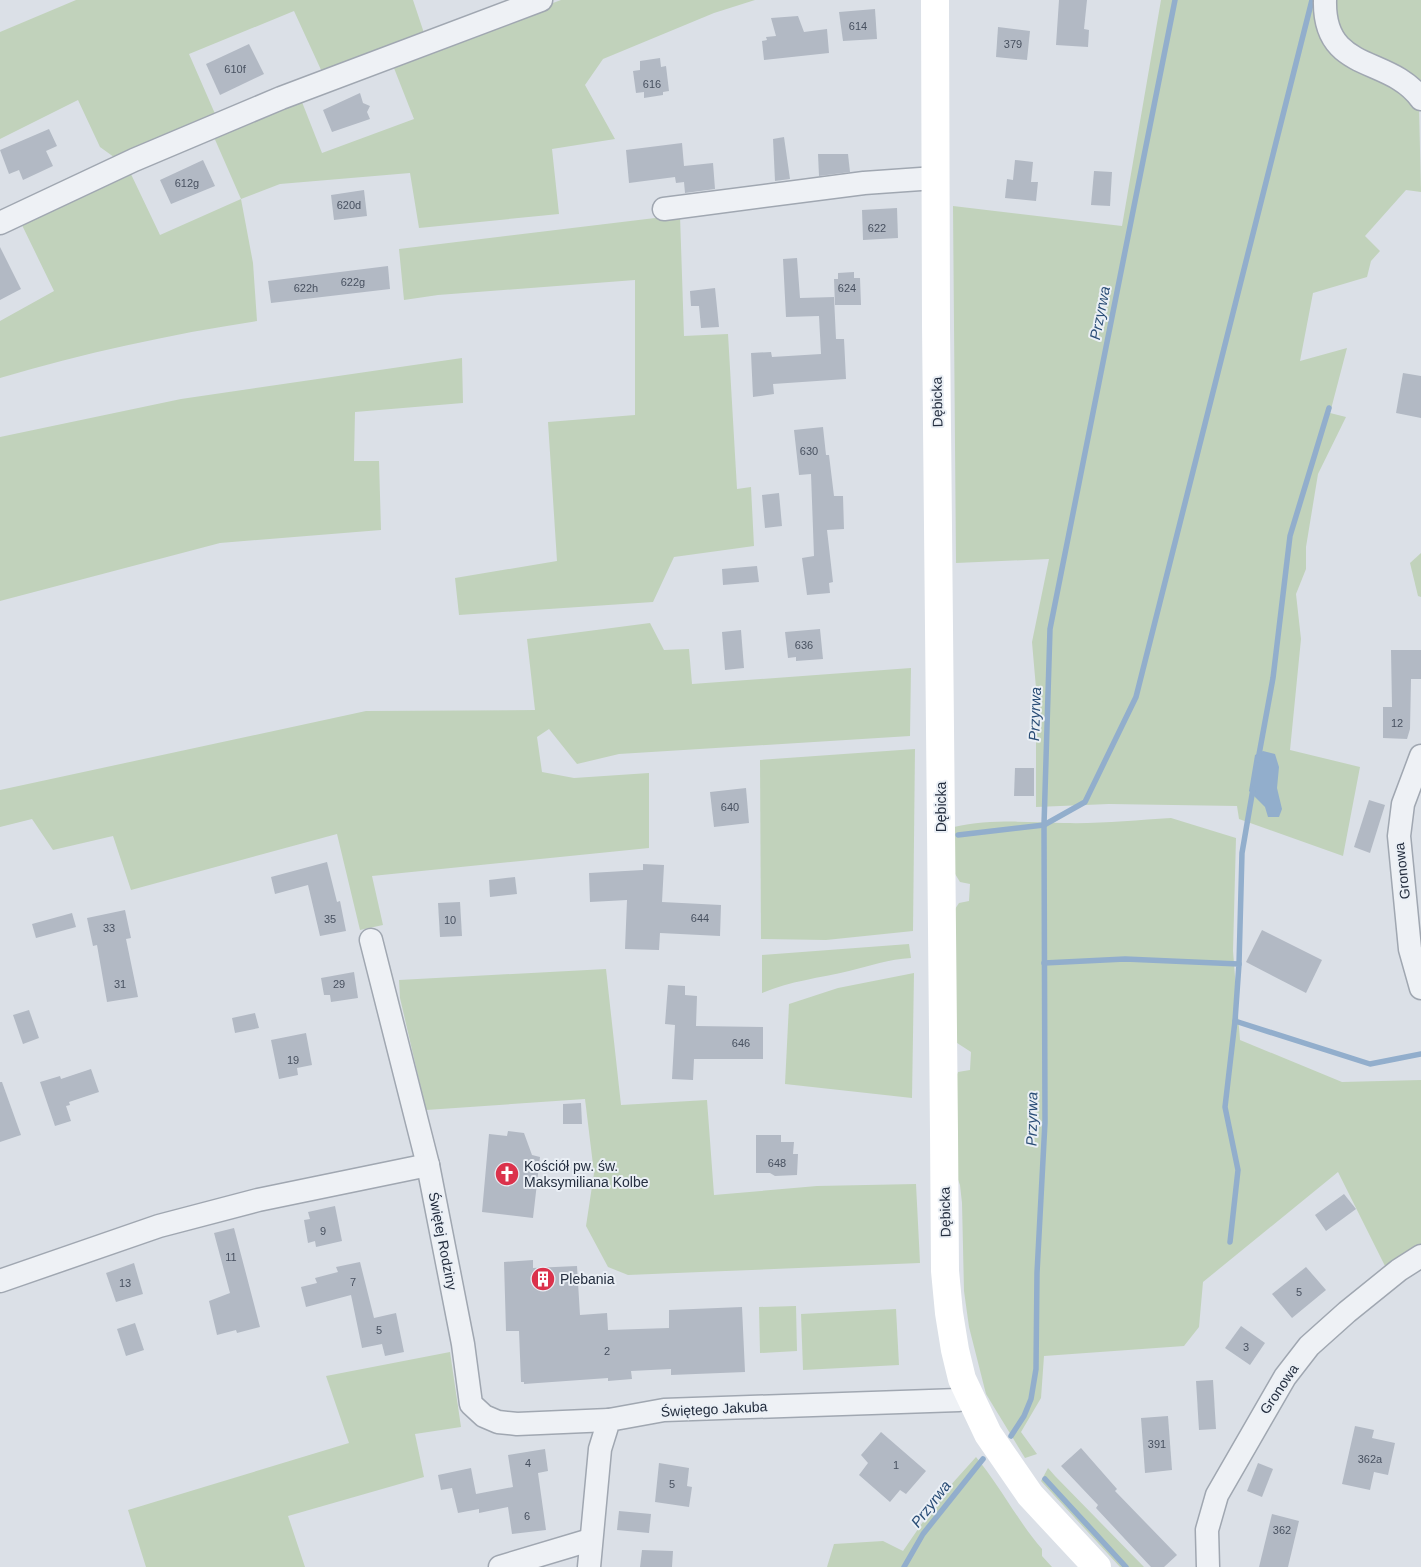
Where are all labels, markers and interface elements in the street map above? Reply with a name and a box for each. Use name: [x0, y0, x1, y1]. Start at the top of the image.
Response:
house number: 614: [849, 20, 867, 32]
house number: 379: [1004, 38, 1022, 50]
house number: 610f: [224, 63, 247, 75]
house number: 616: [643, 78, 661, 90]
house number: 612g: [175, 177, 199, 189]
house number: 620d: [337, 199, 361, 211]
house number: 622: [868, 222, 886, 234]
house number: 622g: [341, 276, 365, 288]
house number: 622h: [294, 282, 318, 294]
house number: 624: [838, 282, 856, 294]
water label: Przyrwa: [1086, 285, 1113, 341]
street label: Dębicka: [929, 376, 945, 427]
house number: 630: [800, 445, 818, 457]
house number: 636: [795, 639, 813, 651]
water label: Przyrwa: [1025, 687, 1044, 741]
house number: 12: [1391, 717, 1403, 729]
street label: Dębicka: [933, 782, 949, 832]
house number: 640: [721, 801, 739, 813]
street label: Gronowa: [1391, 842, 1413, 900]
house number: 644: [691, 912, 709, 924]
house number: 35: [324, 913, 336, 925]
house number: 10: [444, 914, 456, 926]
house number: 33: [103, 922, 115, 934]
house number: 31: [114, 978, 126, 990]
house number: 29: [333, 978, 345, 990]
house number: 646: [732, 1037, 750, 1049]
house number: 19: [287, 1054, 299, 1066]
water label: Przyrwa: [1023, 1092, 1040, 1146]
house number: 648: [768, 1157, 786, 1169]
place label: Kościół pw. św. Maksymiliana Kolbe: [524, 1158, 649, 1190]
church icon: Kościół pw. św. Maksymiliana Kolbe: [494, 1161, 520, 1187]
street label: Dębicka: [937, 1186, 953, 1237]
street label: Świętej Rodziny: [426, 1190, 461, 1291]
house number: 9: [320, 1225, 326, 1237]
house number: 11: [225, 1251, 237, 1263]
building icon: Plebania: [530, 1266, 556, 1292]
place label: Plebania: [560, 1271, 615, 1287]
house number: 7: [350, 1276, 356, 1288]
house number: 13: [119, 1277, 131, 1289]
house number: 5: [1296, 1286, 1302, 1298]
house number: 5: [376, 1324, 382, 1336]
house number: 3: [1243, 1341, 1249, 1353]
house number: 2: [604, 1345, 610, 1357]
street label: Gronowa: [1256, 1361, 1302, 1417]
street label: Świętego Jakuba: [660, 1397, 768, 1420]
house number: 391: [1148, 1438, 1166, 1450]
house number: 362a: [1358, 1453, 1383, 1465]
house number: 4: [525, 1457, 531, 1469]
house number: 1: [893, 1459, 899, 1471]
water label: Przyrwa: [907, 1477, 954, 1530]
house number: 5: [669, 1478, 675, 1490]
house number: 6: [524, 1510, 530, 1522]
house number: 362: [1273, 1524, 1291, 1536]

